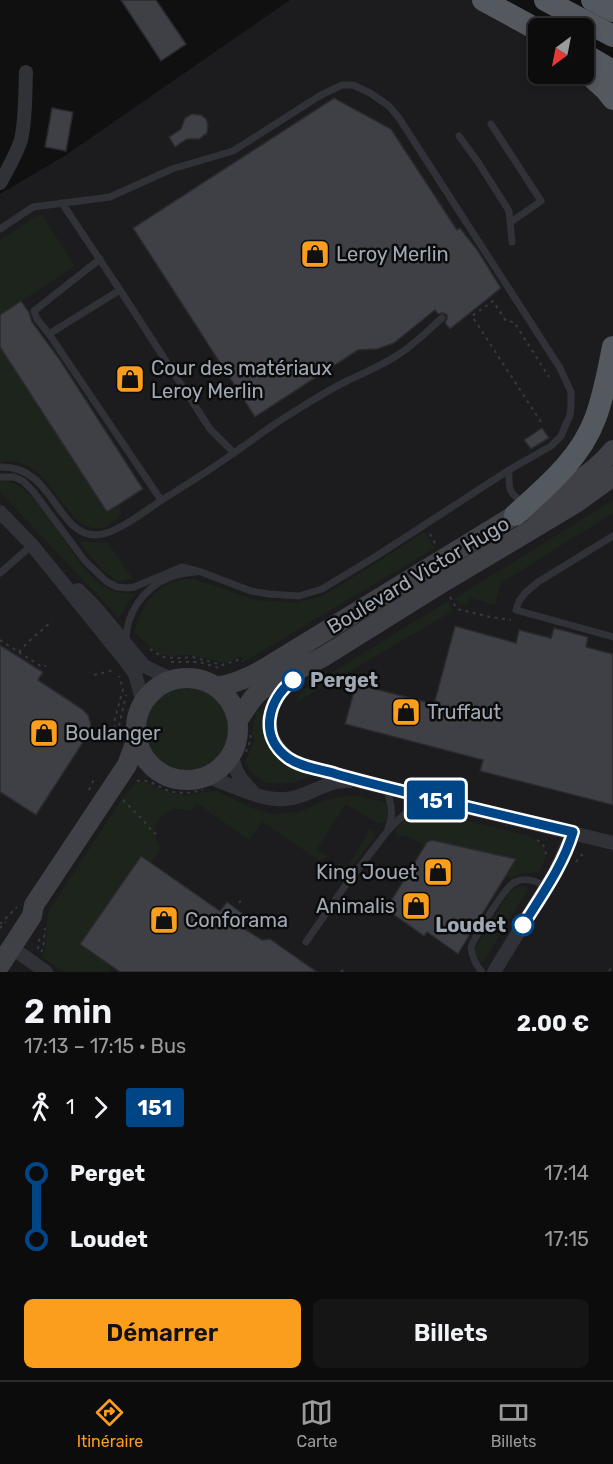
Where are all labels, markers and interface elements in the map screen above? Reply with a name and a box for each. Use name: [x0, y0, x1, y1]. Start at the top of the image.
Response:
north arrow: [528, 18, 594, 84]
map controls: [528, 18, 594, 84]
shop icon: Leroy Merlin: [299, 238, 331, 270]
place label: Leroy Merlin: [336, 242, 449, 266]
place label: Cour des matériaux Leroy Merlin: [151, 356, 332, 403]
shop icon: Cour des matériaux Leroy Merlin: [114, 363, 146, 395]
street label: Boulevard Victor Hugo: [323, 511, 513, 639]
place label: Perget: [310, 668, 378, 692]
marker: Perget: [282, 669, 304, 691]
shop icon: Truffaut: [390, 696, 422, 728]
place label: Truffaut: [427, 700, 501, 724]
shop icon: Boulanger: [28, 717, 60, 749]
place label: Boulanger: [65, 721, 161, 745]
line badge: 151: [402, 780, 470, 820]
text: 151: [419, 788, 453, 813]
shop icon: King Jouet: [422, 856, 454, 888]
place label: King Jouet: [316, 860, 417, 884]
shop icon: Animalis: [400, 890, 432, 922]
place label: Animalis: [316, 894, 395, 918]
shop icon: Conforama: [148, 904, 180, 936]
place label: Conforama: [185, 908, 288, 932]
place label: Loudet: [435, 913, 506, 937]
marker: Loudet: [512, 914, 534, 936]
text: 2 min: [24, 992, 112, 1031]
text: 2.00 €: [517, 1010, 589, 1037]
text: 17:13 – 17:15 · Bus: [24, 1034, 186, 1058]
icon: walk: [24, 1091, 57, 1124]
icon: forward: [84, 1091, 117, 1124]
text: 1: [66, 1095, 75, 1119]
text: 151: [138, 1095, 172, 1120]
text: Perget: [70, 1160, 145, 1187]
text: 17:14: [544, 1161, 589, 1185]
text: Loudet: [70, 1226, 148, 1253]
text: 17:15: [545, 1227, 589, 1251]
button: Démarrer: [24, 1299, 301, 1368]
button: Billets: [313, 1299, 589, 1368]
tab: Itinéraire: [77, 1396, 143, 1451]
tab: Carte: [297, 1396, 337, 1451]
tab: Billets: [491, 1396, 536, 1451]

